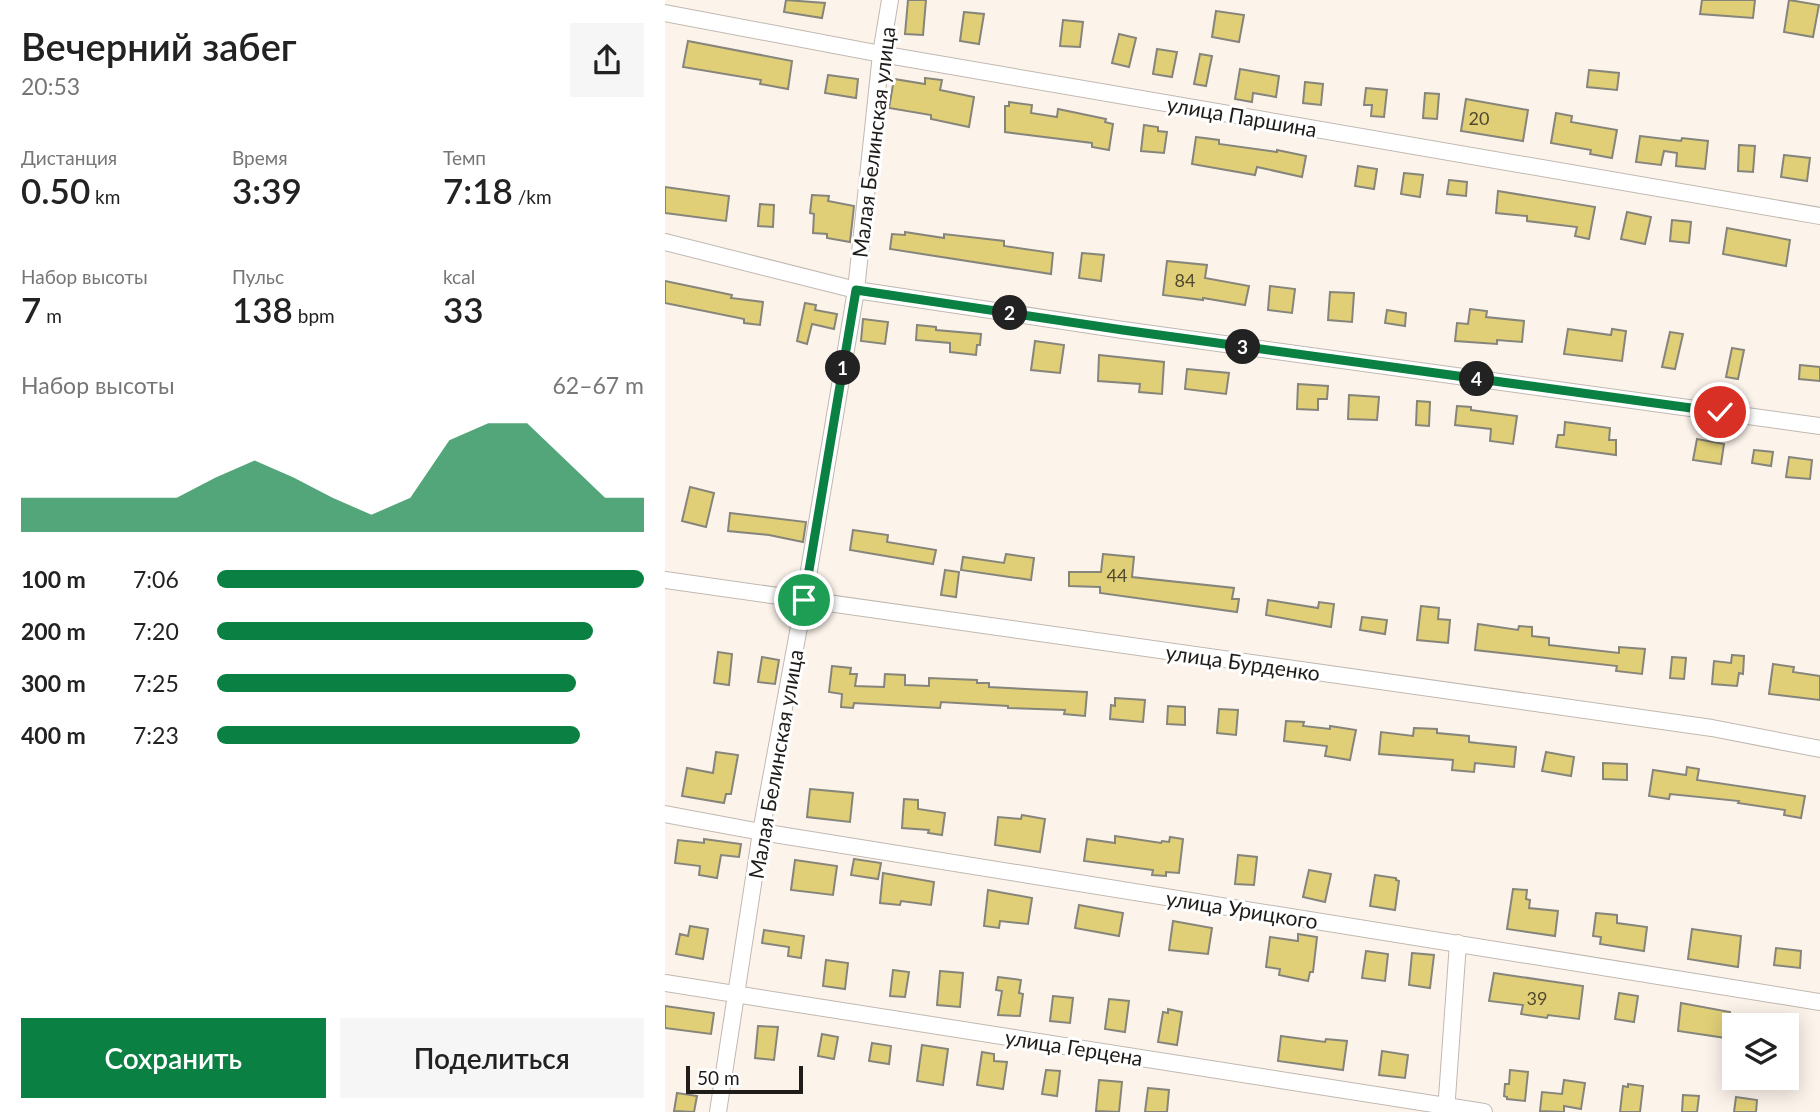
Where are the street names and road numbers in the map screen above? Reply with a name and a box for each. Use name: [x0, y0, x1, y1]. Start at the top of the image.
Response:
street label: Малая Белинская улица: [846, 25, 900, 259]
street label: улица Паршина: [1165, 91, 1319, 141]
street label: улица Бурденко: [1164, 639, 1322, 685]
street label: Малая Белинская улица: [742, 647, 808, 881]
street label: улица Урицкого: [1164, 885, 1320, 933]
street label: улица Герцена: [1003, 1024, 1145, 1070]

